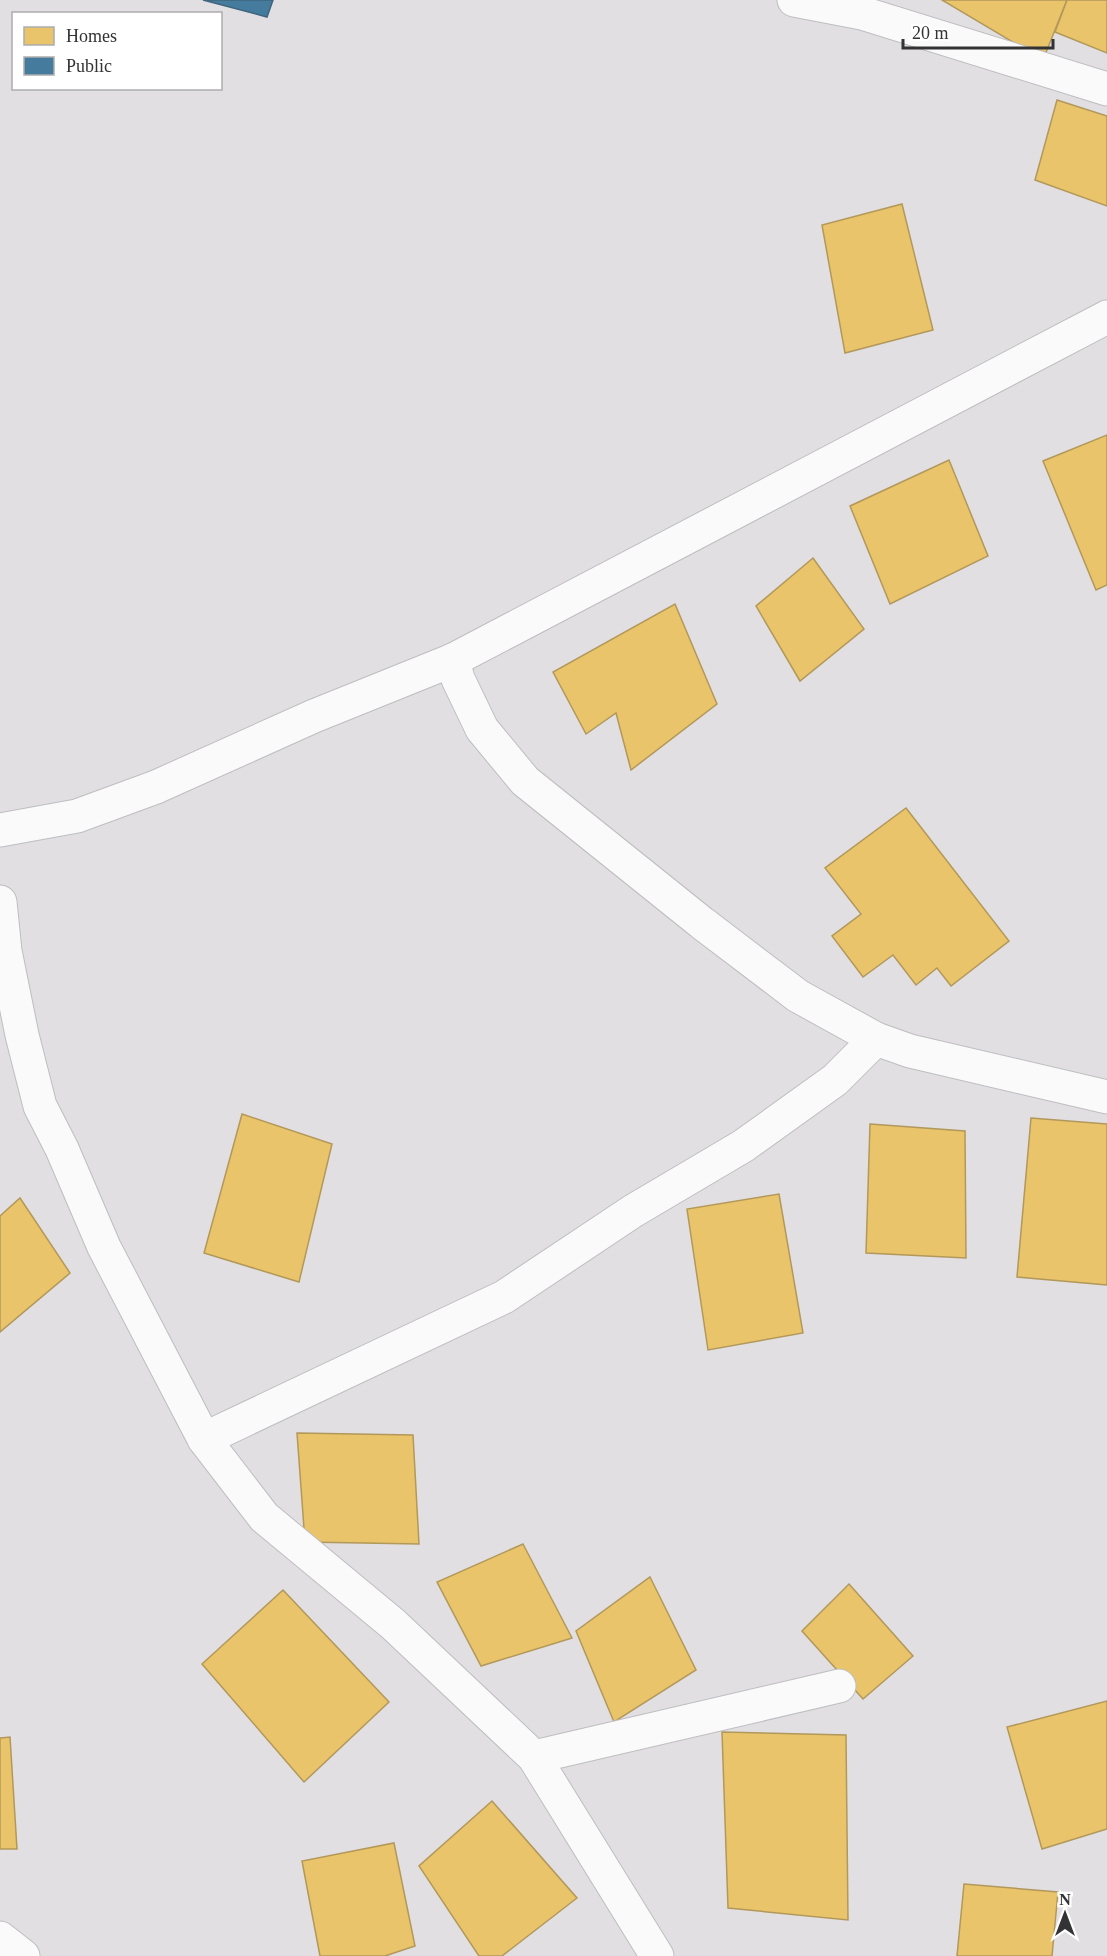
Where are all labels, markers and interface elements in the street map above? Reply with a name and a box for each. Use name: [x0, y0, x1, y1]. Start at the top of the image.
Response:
legend: [12, 12, 222, 90]
scale bar: [903, 12, 1053, 50]
text: 20 m: [912, 23, 949, 43]
text: Homes: [66, 26, 117, 46]
text: Public: [66, 56, 112, 76]
north arrow: [1035, 1884, 1095, 1944]
text: N: [1059, 1891, 1071, 1908]

